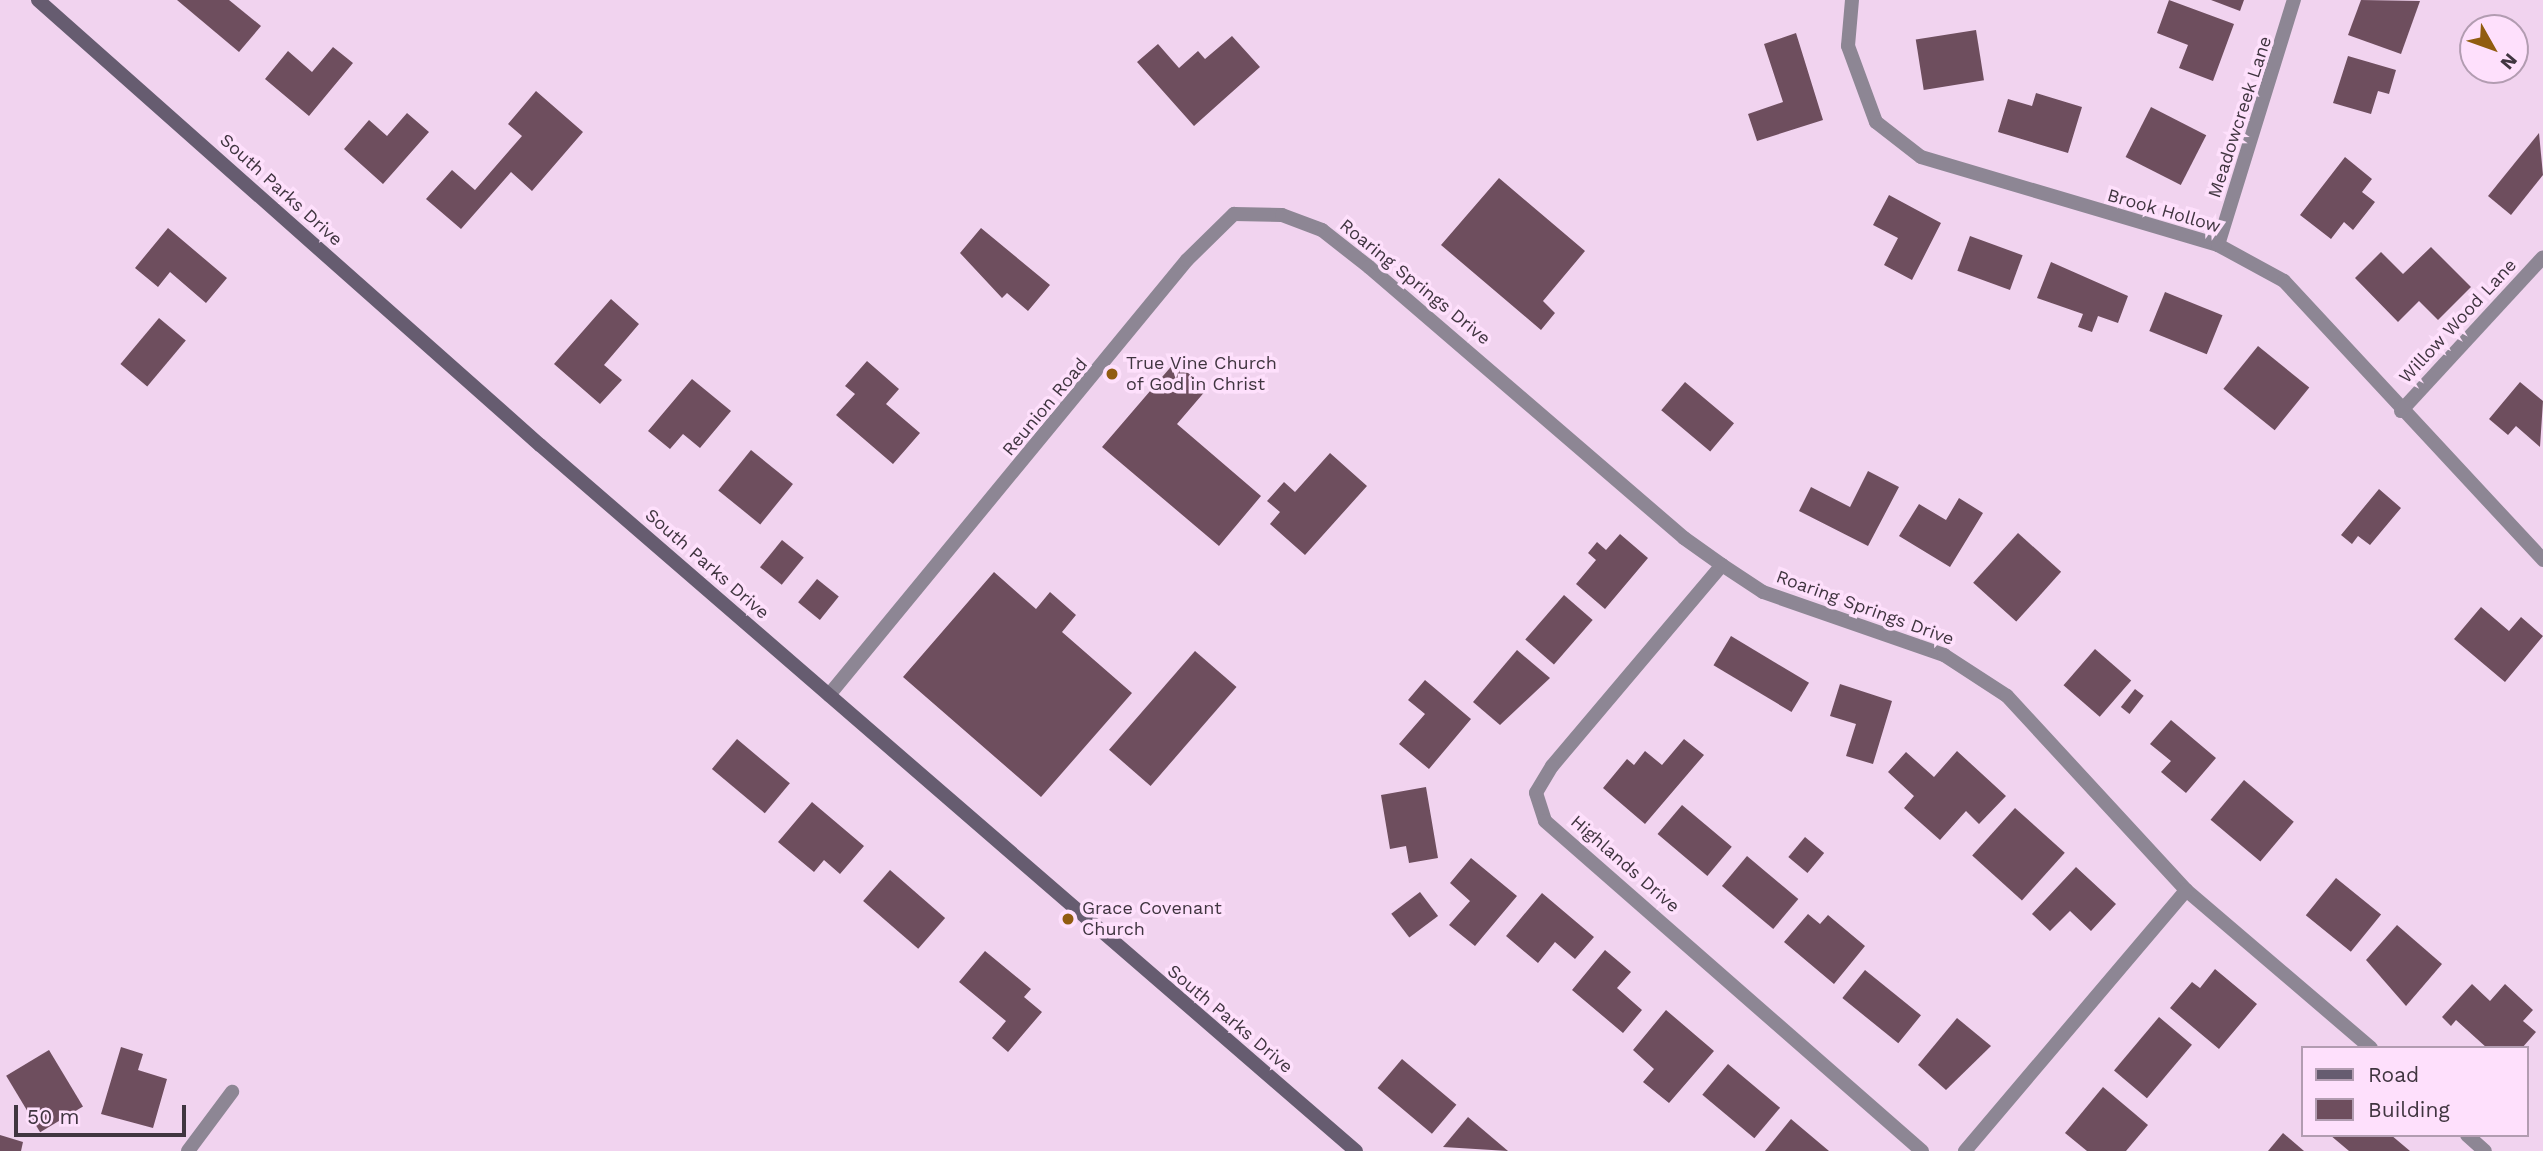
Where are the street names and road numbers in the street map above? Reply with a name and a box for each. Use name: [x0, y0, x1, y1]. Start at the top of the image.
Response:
street label: Meadowcreek Lane: [2204, 33, 2276, 201]
street label: South Parks Drive: [215, 129, 347, 251]
street label: Brook Hollow: [2105, 184, 2223, 238]
street label: Roaring Springs Drive: [1335, 215, 1495, 349]
street label: Willow Wood Lane: [2395, 254, 2521, 388]
street label: Reunion Road: [998, 354, 1092, 460]
street label: South Parks Drive: [641, 504, 773, 624]
street label: Roaring Springs Drive: [1773, 566, 1957, 650]
street label: Highlands Drive: [1566, 811, 1684, 917]
street label: South Parks Drive: [1163, 960, 1297, 1078]

